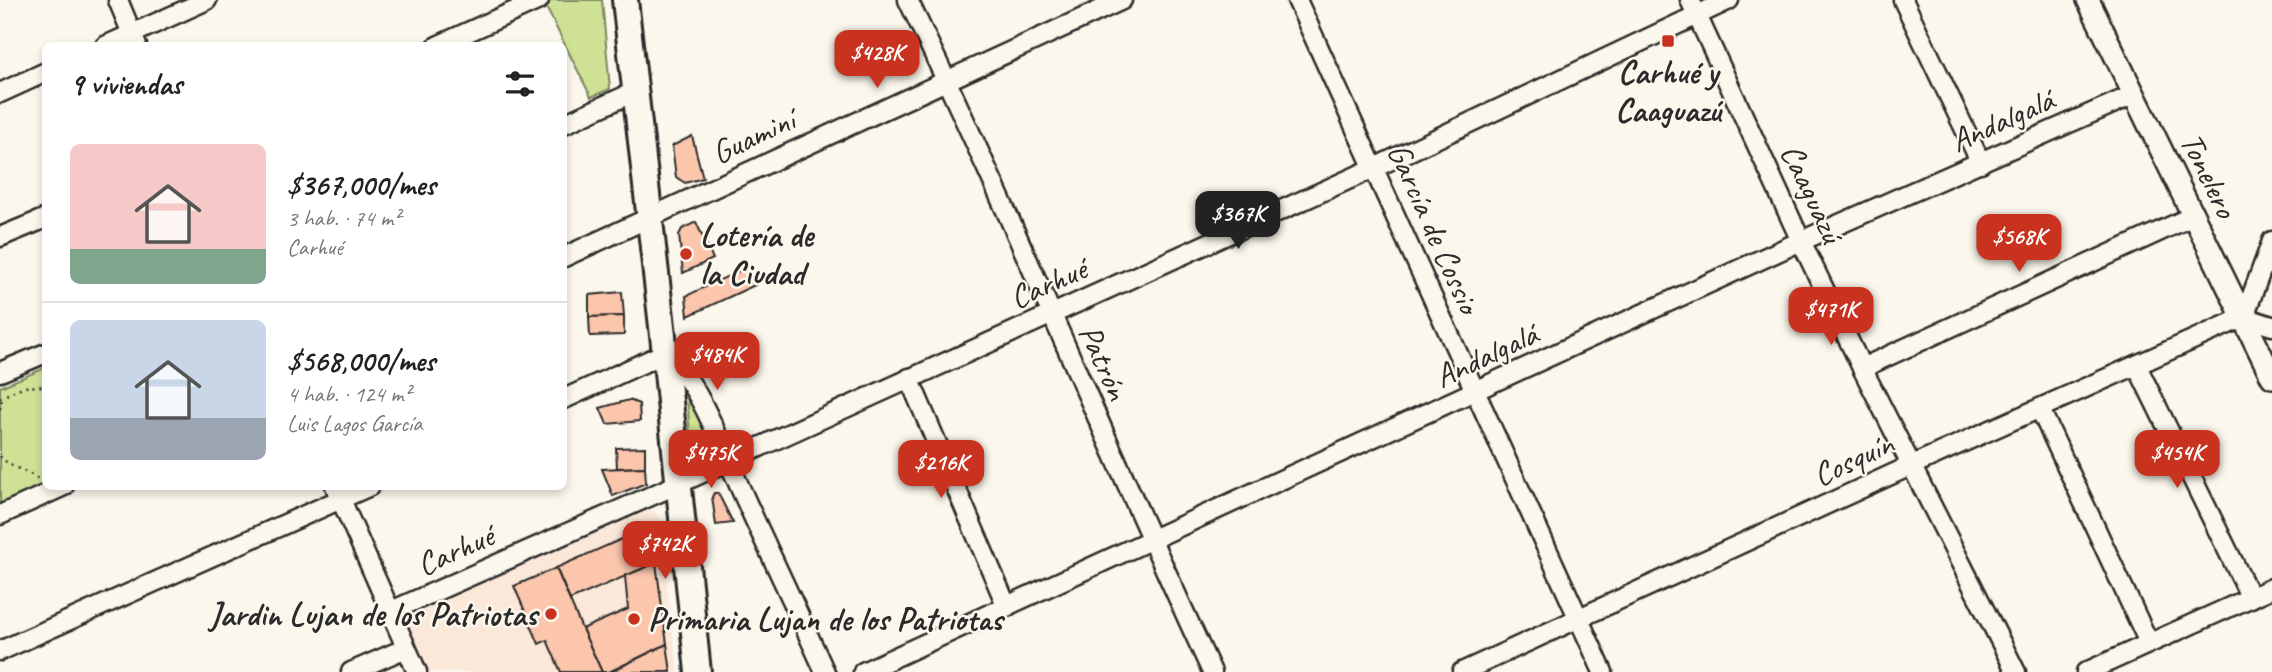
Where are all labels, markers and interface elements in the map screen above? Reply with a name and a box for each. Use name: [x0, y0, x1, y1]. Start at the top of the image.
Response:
pin: $428K: [828, 31, 926, 90]
marker: Carhué y Caaguazú: [1660, 33, 1676, 49]
text: $428K: [850, 38, 904, 67]
place label: Carhué y Caaguazú: [1615, 51, 1724, 131]
text: 9 viviendas: [70, 65, 182, 103]
icon: filters: [501, 65, 539, 103]
street label: Andalgalá: [1944, 77, 2064, 161]
street label: Guaminí: [705, 96, 808, 173]
street label: Tonelero: [2171, 126, 2248, 226]
street label: García de Cossio: [1378, 136, 1492, 323]
street label: Caaguazú: [1771, 137, 1854, 252]
text: $367,000/mes: [287, 166, 435, 204]
icon: home: [126, 172, 210, 256]
pin: $367K: [1189, 191, 1287, 251]
text: $367K: [1211, 199, 1265, 228]
text: 3 hab. · 74 m²: [287, 204, 400, 233]
place label: Lotería de la Ciudad: [700, 214, 816, 294]
pin: $568K: [1970, 215, 2068, 274]
text: $568K: [1992, 222, 2046, 251]
text: Carhué: [287, 233, 343, 262]
street label: Carhué: [1003, 245, 1098, 318]
marker: Lotería de la Ciudad: [678, 246, 694, 262]
pin: $471K: [1782, 288, 1880, 347]
text: $471K: [1805, 295, 1858, 324]
street label: Andalgalá: [1428, 311, 1548, 397]
street label: Patrón: [1069, 318, 1139, 407]
pin: $484K: [668, 332, 766, 392]
text: $484K: [690, 340, 744, 369]
text: $568,000/mes: [287, 342, 435, 380]
icon: home: [126, 348, 210, 432]
text: 4 hab. · 124 m²: [287, 380, 411, 409]
text: Luis Lagos García: [287, 409, 422, 438]
street label: Cosquín: [1806, 422, 1901, 496]
pin: $475K: [662, 430, 760, 490]
pin: $454K: [2128, 430, 2226, 490]
text: $475K: [685, 438, 737, 467]
text: $454K: [2151, 438, 2203, 467]
pin: $216K: [892, 440, 990, 500]
text: $216K: [914, 448, 968, 477]
street label: Carhué: [410, 512, 505, 585]
pin: $742K: [616, 522, 714, 581]
text: $742K: [639, 529, 692, 558]
place label: Jardin Lujan de los Patriotas: [207, 593, 540, 635]
place label: Primaria Lujan de los Patriotas: [648, 598, 1006, 640]
marker: Jardin Lujan de los Patriotas: [543, 606, 559, 622]
marker: Primaria Lujan de los Patriotas: [626, 611, 642, 627]

